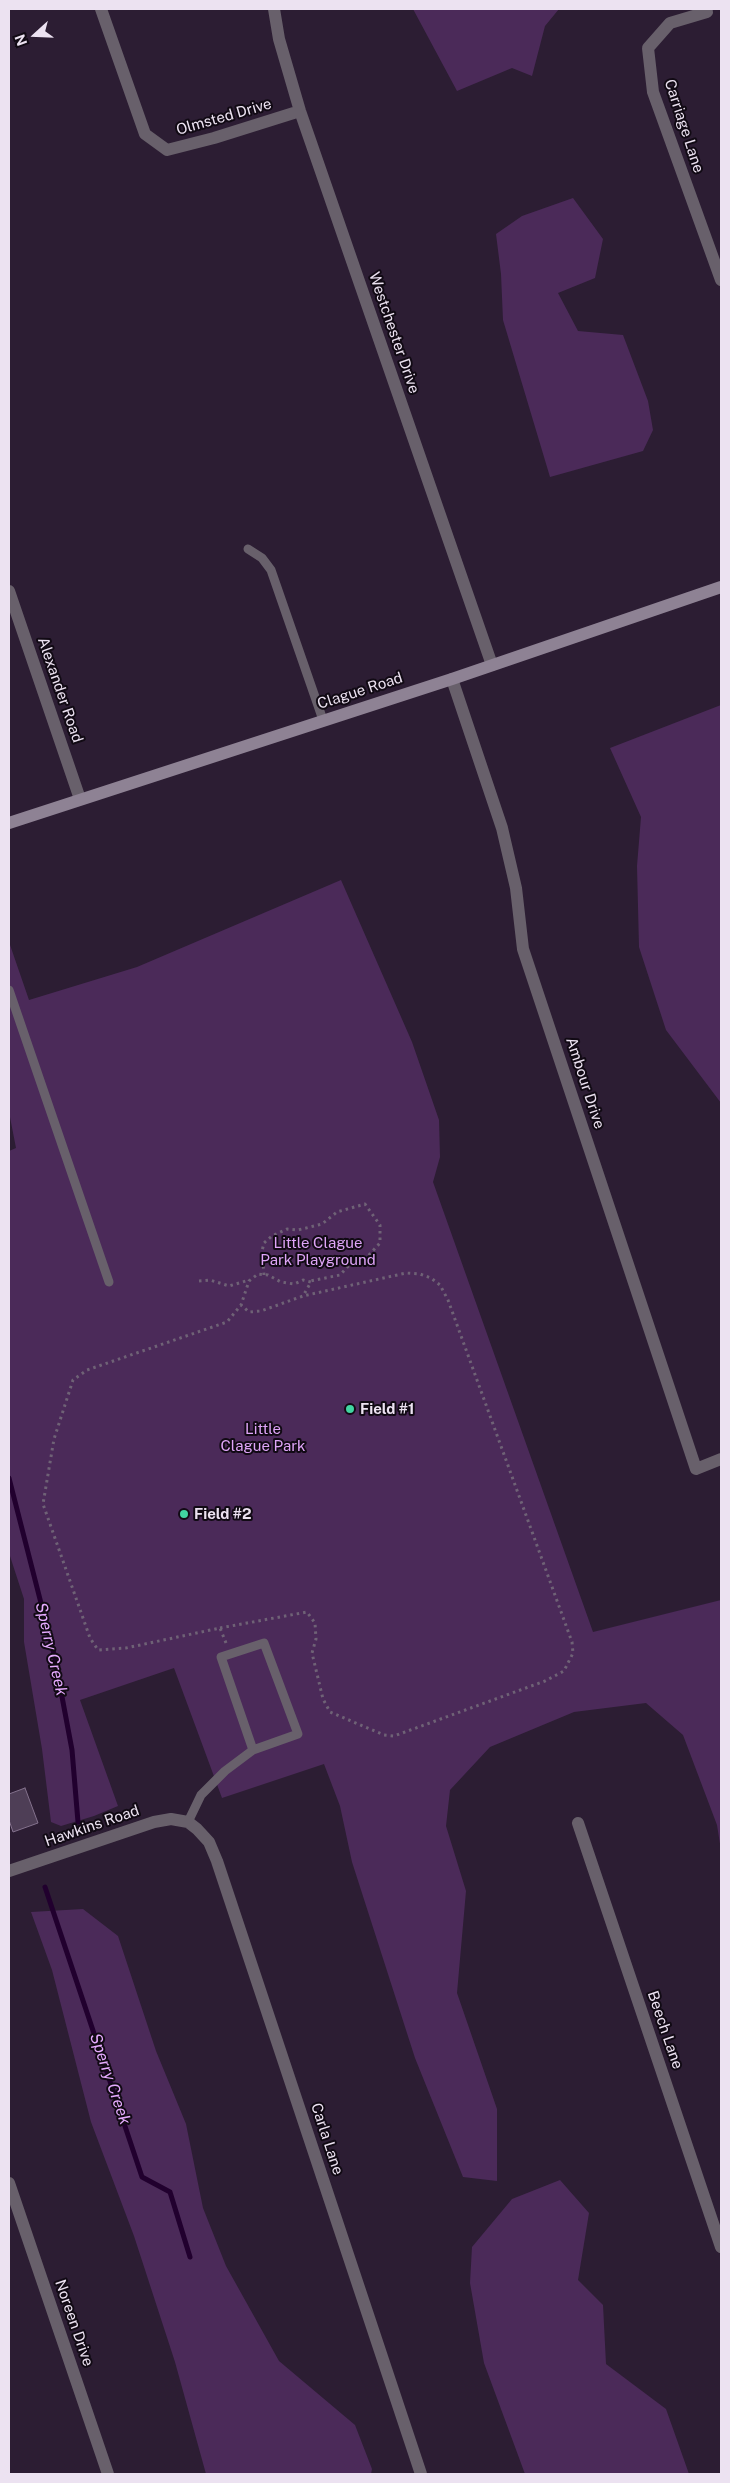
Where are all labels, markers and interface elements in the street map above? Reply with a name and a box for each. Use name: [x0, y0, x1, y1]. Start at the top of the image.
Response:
north arrow: [10, 10, 60, 60]
text: N: [12, 32, 30, 48]
street label: Carriage Lane: [660, 77, 708, 175]
street label: Olmsted Drive: [174, 95, 274, 139]
street label: Westchester Drive: [365, 270, 423, 396]
street label: Alexander Road: [34, 635, 86, 745]
street label: Clague Road: [315, 669, 405, 713]
street label: Ambour Drive: [562, 1035, 608, 1131]
park label: Little Clague Park Playground: [260, 1234, 376, 1269]
place label: Field #1: [360, 1400, 415, 1418]
marker: Field #1: [344, 1403, 356, 1415]
park label: Little Clague Park: [220, 1420, 306, 1455]
place label: Field #2: [194, 1505, 252, 1523]
marker: Field #2: [178, 1508, 190, 1520]
water label: Sperry Creek: [31, 1600, 71, 1698]
street label: Hawkins Road: [42, 1801, 142, 1851]
street label: Beech Lane: [643, 1989, 687, 2071]
water label: Sperry Creek: [85, 2031, 135, 2127]
street label: Carla Lane: [307, 2101, 347, 2177]
street label: Noreen Drive: [51, 2277, 97, 2369]

